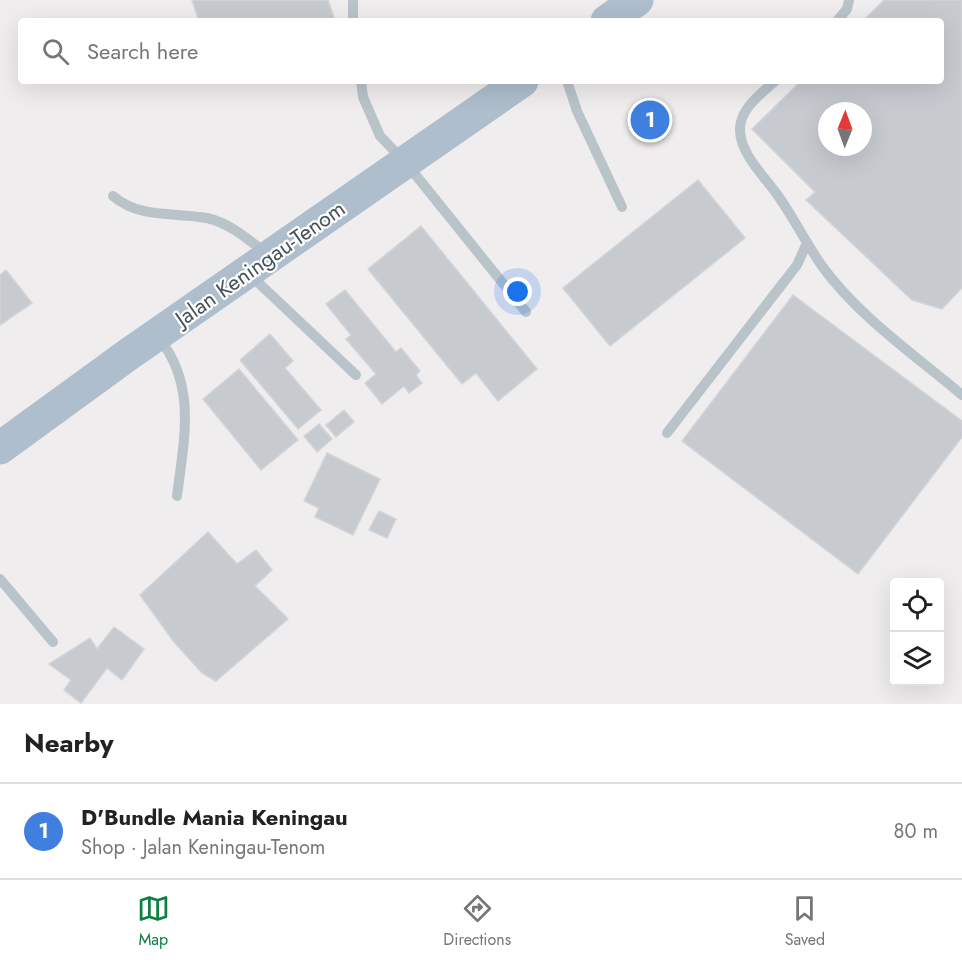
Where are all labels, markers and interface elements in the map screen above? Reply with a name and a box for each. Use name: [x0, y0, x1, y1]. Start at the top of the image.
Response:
search box: [18, 18, 944, 84]
icon: search: [39, 35, 72, 68]
text: Search here: [87, 35, 198, 67]
pin: 1: [630, 98, 670, 142]
north arrow: [818, 102, 872, 156]
street label: Jalan Keningau-Tenom: [166, 192, 351, 335]
your location: [503, 277, 532, 306]
map controls: [890, 578, 944, 686]
button: locate: [890, 578, 944, 632]
button: layers: [890, 632, 944, 686]
text: Nearby: [24, 724, 113, 762]
text: D'Bundle Mania Keningau: [81, 801, 348, 833]
text: 1: [38, 817, 49, 846]
text: 80 m: [893, 817, 938, 846]
text: Shop · Jalan Keningau-Tenom: [81, 833, 325, 862]
tab: Map: [137, 892, 170, 951]
tab: Directions: [443, 892, 511, 951]
tab: Saved: [785, 892, 825, 951]

